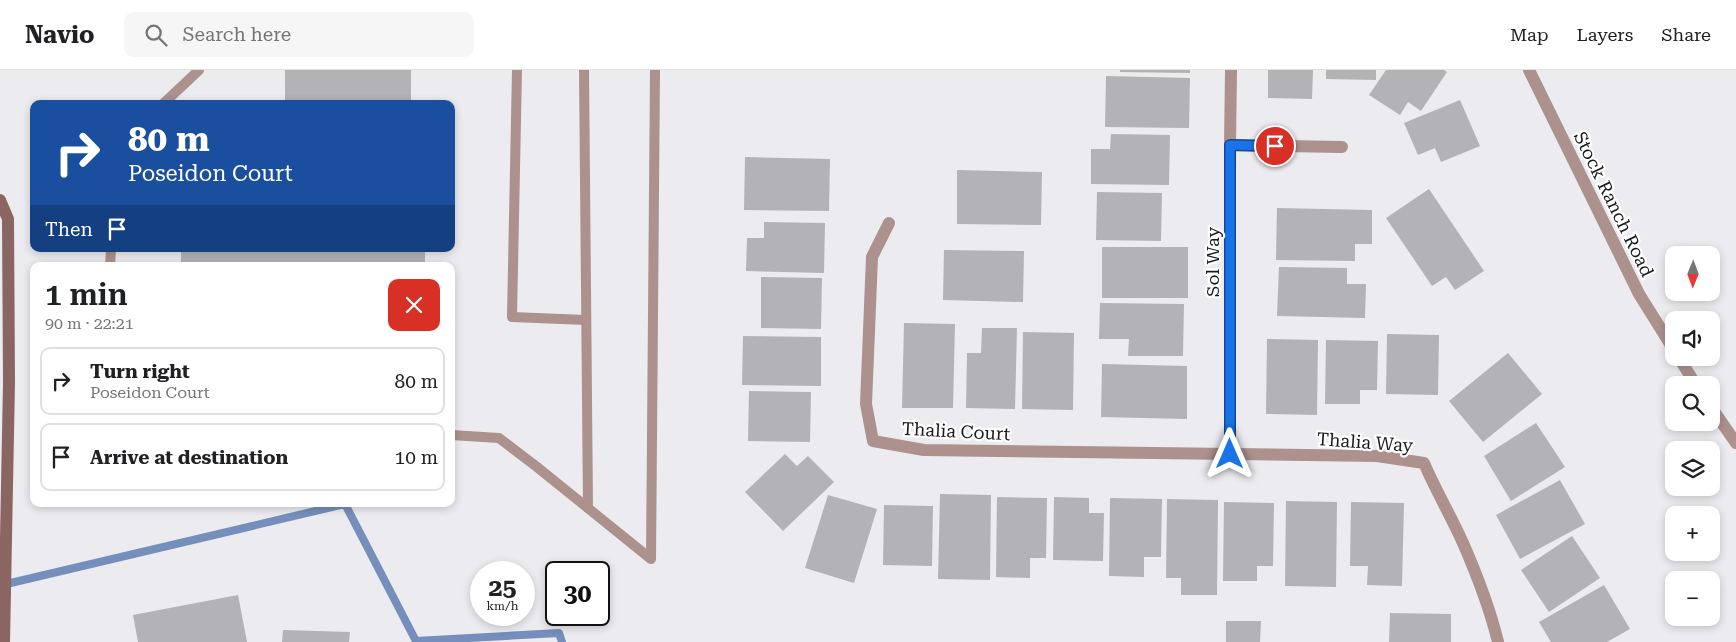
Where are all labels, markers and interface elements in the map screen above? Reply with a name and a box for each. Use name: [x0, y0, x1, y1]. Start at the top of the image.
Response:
search box: [124, 12, 474, 57]
text: Navio: [25, 21, 94, 49]
icon: search: [142, 21, 170, 49]
text: Search here: [182, 23, 291, 46]
text: Map: [1510, 24, 1549, 45]
text: Layers: [1577, 24, 1633, 45]
text: Share: [1661, 24, 1711, 45]
text: 80 m: [128, 119, 210, 160]
icon: right: [45, 120, 110, 185]
pin: [1254, 125, 1296, 167]
street label: Stock Ranch Road: [1570, 128, 1658, 280]
icon: arrive: [1261, 132, 1289, 160]
text: Poseidon Court: [128, 161, 293, 186]
icon: arrive: [103, 215, 131, 243]
text: Then: [45, 218, 93, 241]
street label: Sol Way: [1202, 227, 1223, 297]
north arrow: [1665, 246, 1720, 301]
map controls: [1665, 246, 1720, 626]
text: 1 min: [45, 277, 128, 312]
button: close: [388, 279, 440, 331]
button: sound: [1665, 311, 1720, 366]
text: 90 m · 22:21: [45, 314, 134, 333]
text: Turn right: [90, 360, 190, 383]
icon: right: [47, 367, 75, 395]
text: 80 m: [395, 370, 438, 393]
button: search: [1665, 376, 1720, 431]
text: Poseidon Court: [90, 383, 210, 402]
street label: Thalia Court: [901, 418, 1011, 444]
position arrow: [1203, 427, 1255, 479]
street label: Thalia Way: [1316, 428, 1414, 456]
button: layers: [1665, 441, 1720, 496]
icon: arrive: [47, 443, 75, 471]
text: Arrive at destination: [90, 446, 288, 469]
text: 10 m: [395, 446, 438, 469]
button: +: [1665, 506, 1720, 561]
speed limit sign: 30: [545, 561, 610, 626]
button: −: [1665, 571, 1720, 626]
text: 25: [488, 573, 517, 602]
text: km/h: [486, 599, 519, 613]

